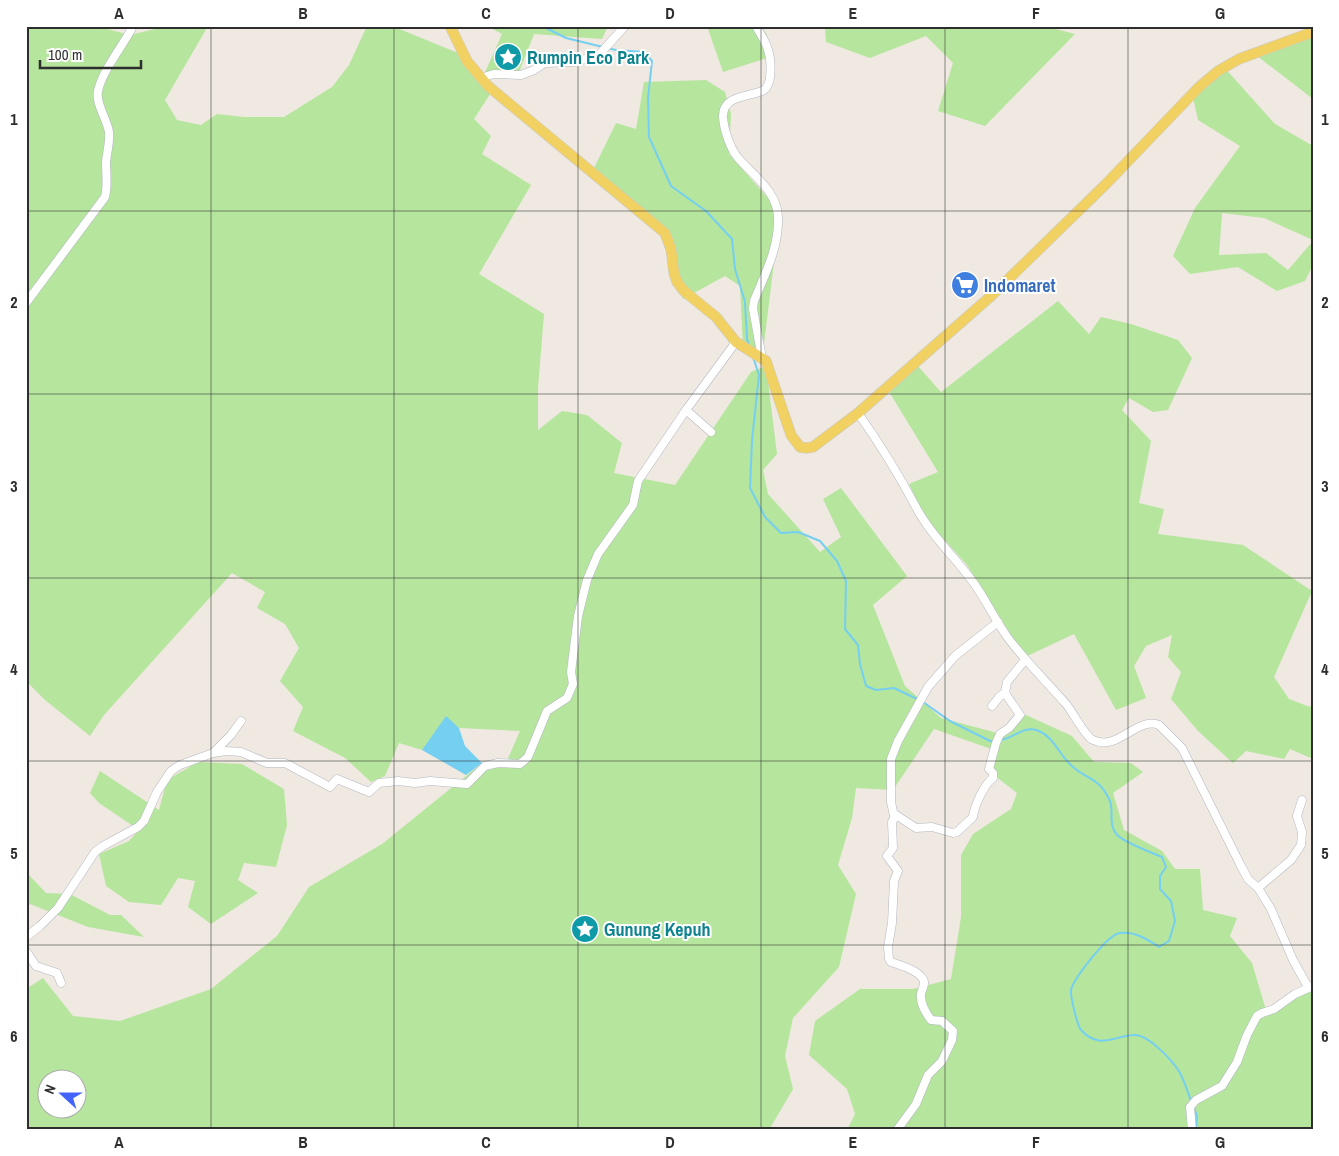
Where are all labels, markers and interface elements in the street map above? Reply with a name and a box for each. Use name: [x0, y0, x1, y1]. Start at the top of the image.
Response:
text: A: [114, 2, 124, 24]
text: B: [298, 2, 308, 24]
text: C: [481, 2, 491, 24]
text: D: [665, 2, 675, 24]
text: E: [849, 2, 858, 24]
text: F: [1032, 2, 1040, 24]
text: G: [1215, 2, 1225, 24]
scale bar: [40, 38, 141, 70]
place icon: Rumpin Eco Park: [493, 42, 523, 72]
text: 100 m: [48, 44, 82, 65]
place label: Rumpin Eco Park: [527, 45, 650, 70]
text: 1: [10, 108, 18, 130]
text: 1: [1321, 108, 1329, 130]
supermarket icon: Indomaret: [950, 270, 980, 300]
place label: Indomaret: [984, 273, 1055, 298]
text: 2: [10, 291, 18, 313]
text: 2: [1321, 291, 1329, 313]
text: 3: [10, 475, 18, 497]
text: 3: [1321, 475, 1329, 497]
text: 4: [10, 658, 18, 680]
text: 4: [1321, 658, 1329, 680]
text: 5: [10, 842, 18, 864]
text: 5: [1321, 842, 1329, 864]
place icon: Gunung Kepuh: [570, 914, 600, 944]
place label: Gunung Kepuh: [604, 917, 711, 942]
text: 6: [10, 1025, 18, 1047]
text: 6: [1321, 1025, 1329, 1047]
north arrow: [38, 1068, 88, 1118]
text: N: [40, 1082, 60, 1096]
text: A: [114, 1131, 124, 1153]
text: B: [298, 1131, 308, 1153]
text: C: [481, 1131, 491, 1153]
text: D: [665, 1131, 675, 1153]
text: E: [849, 1131, 858, 1153]
text: F: [1032, 1131, 1040, 1153]
text: G: [1215, 1131, 1225, 1153]

